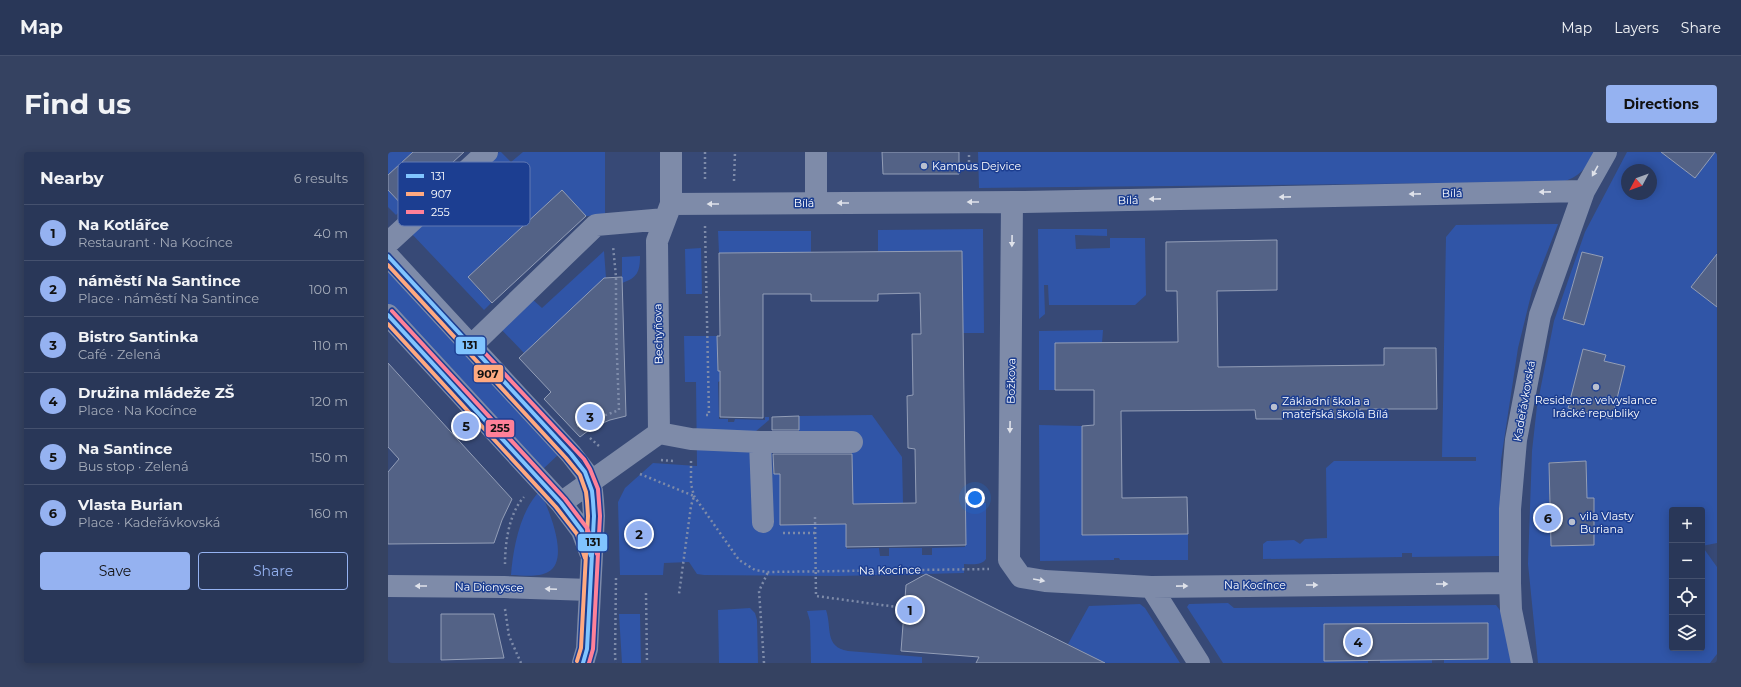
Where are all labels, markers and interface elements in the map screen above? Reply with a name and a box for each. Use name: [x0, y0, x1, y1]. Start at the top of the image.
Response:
text: Map: [20, 16, 63, 39]
text: Map: [1561, 19, 1592, 37]
text: Layers: [1614, 19, 1659, 37]
text: Share: [1681, 19, 1721, 37]
button: Directions: [1606, 85, 1717, 123]
text: Find us: [24, 87, 131, 121]
place label: Kampus Dejvice: [932, 159, 1022, 173]
marker: Kampus Dejvice: [919, 161, 929, 171]
legend: [398, 162, 530, 226]
north arrow: [1621, 164, 1657, 200]
one-way arrow: [1592, 166, 1598, 177]
text: Nearby: [40, 168, 104, 188]
text: 131: [431, 169, 445, 183]
text: 6 results: [294, 170, 348, 186]
street label: Bílá: [1442, 186, 1462, 200]
text: 907: [431, 187, 451, 201]
one-way arrow: [1538, 189, 1551, 195]
one-way arrow: [1408, 191, 1421, 197]
street label: Bílá: [1118, 193, 1138, 207]
one-way arrow: [1278, 194, 1291, 200]
street label: Bílá: [794, 196, 814, 210]
one-way arrow: [1148, 196, 1161, 202]
one-way arrow: [966, 199, 979, 205]
one-way arrow: [836, 200, 849, 206]
one-way arrow: [706, 201, 719, 207]
text: 255: [431, 205, 450, 219]
text: Na Kotlářce: [78, 215, 169, 234]
text: 1: [50, 225, 56, 241]
text: 40 m: [314, 225, 348, 241]
text: Restaurant · Na Kocínce: [78, 234, 233, 250]
one-way arrow: [1009, 235, 1015, 248]
text: náměstí Na Santince: [78, 271, 241, 290]
text: 2: [49, 281, 57, 297]
text: 100 m: [309, 281, 348, 297]
text: Place · náměstí Na Santince: [78, 290, 259, 306]
street label: Bechyňova: [650, 304, 666, 364]
text: Bistro Santinka: [78, 327, 198, 346]
line badge: 131: [455, 336, 486, 355]
text: 3: [49, 337, 57, 353]
text: 110 m: [313, 337, 348, 353]
text: 131: [462, 338, 478, 352]
text: Café · Zelená: [78, 346, 161, 362]
street label: Božkova: [1004, 358, 1018, 404]
street label: Kadeřávkovská: [1510, 359, 1538, 443]
line badge: 907: [473, 364, 504, 383]
text: 907: [477, 367, 499, 381]
marker: Residence velvyslance Irácké republiky: [1591, 382, 1601, 392]
text: Družina mládeže ZŠ: [78, 383, 234, 402]
text: 4: [49, 393, 57, 409]
text: 120 m: [310, 393, 348, 409]
place label: Residence velvyslance Irácké republiky: [1535, 393, 1657, 420]
place label: Základní škola a mateřská škola Bílá: [1282, 394, 1388, 421]
text: Place · Na Kocínce: [78, 402, 197, 418]
pin: 3: [577, 402, 603, 432]
marker: Základní škola a mateřská škola Bílá: [1269, 402, 1279, 412]
pin: 5: [453, 411, 479, 441]
line badge: 255: [485, 419, 515, 438]
text: 255: [490, 421, 510, 435]
one-way arrow: [1007, 421, 1013, 434]
text: Na Santince: [78, 439, 173, 458]
text: 5: [49, 449, 57, 465]
text: 150 m: [310, 449, 348, 465]
text: Bus stop · Zelená: [78, 458, 189, 474]
your location: [965, 488, 985, 508]
text: Vlasta Burian: [78, 495, 183, 514]
pin: 6: [1535, 503, 1561, 533]
text: 6: [49, 505, 57, 521]
text: 160 m: [310, 505, 348, 521]
map controls: [1669, 507, 1705, 651]
button: +: [1669, 507, 1705, 543]
place label: vila Vlasty Buriana: [1580, 509, 1634, 536]
text: Place · Kadeřávkovská: [78, 514, 220, 530]
marker: vila Vlasty Buriana: [1567, 517, 1577, 527]
pin: 2: [626, 519, 652, 549]
line badge: 131: [577, 533, 608, 552]
text: 131: [585, 535, 601, 549]
button: −: [1669, 543, 1705, 579]
button: Save: [40, 552, 190, 590]
button: Share: [198, 552, 348, 590]
street label: Na Kocínce: [859, 562, 921, 578]
one-way arrow: [1033, 577, 1045, 583]
street label: Na Kocínce: [1224, 578, 1286, 592]
street label: Na Dionysce: [455, 579, 524, 595]
button: locate: [1669, 579, 1705, 615]
one-way arrow: [1436, 581, 1449, 587]
one-way arrow: [1306, 582, 1319, 588]
one-way arrow: [414, 583, 427, 589]
one-way arrow: [1176, 583, 1189, 589]
one-way arrow: [545, 585, 557, 592]
pin: 1: [897, 595, 923, 625]
button: layers: [1669, 615, 1705, 651]
pin: 4: [1345, 627, 1371, 657]

